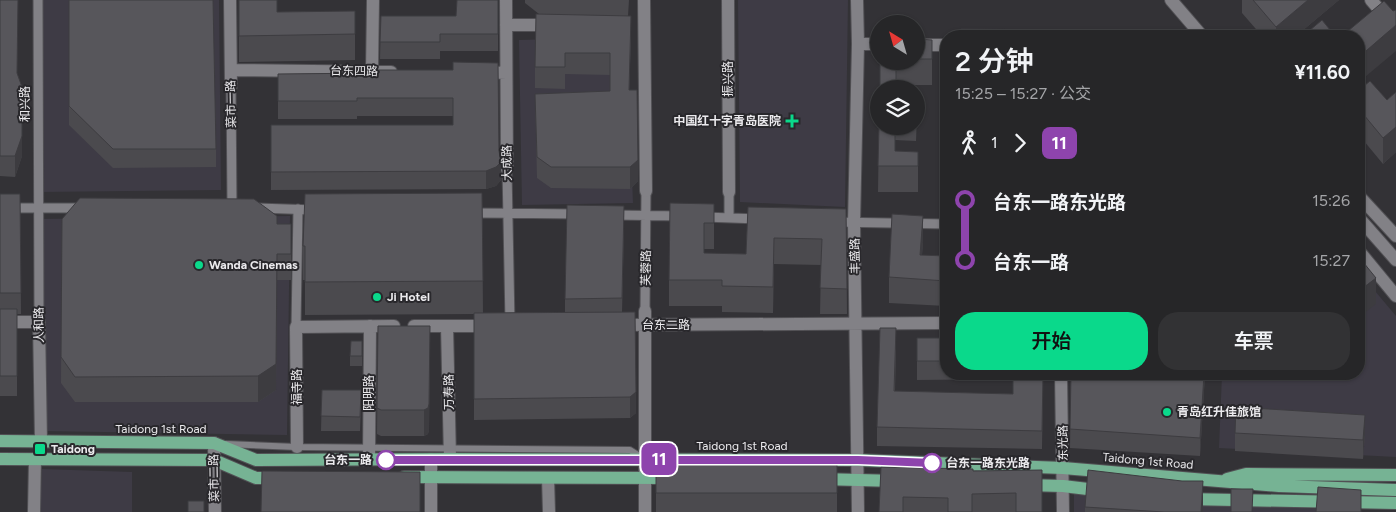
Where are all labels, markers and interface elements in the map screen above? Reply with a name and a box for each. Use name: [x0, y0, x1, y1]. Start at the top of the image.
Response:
north arrow: [870, 15, 925, 70]
map controls: [870, 15, 925, 135]
text: 2 分钟: [955, 44, 1034, 78]
street label: 振兴路: [721, 61, 735, 97]
text: ¥11.60: [1295, 61, 1350, 84]
street label: 台东四路: [330, 64, 378, 78]
street label: 菜市一路: [224, 80, 238, 128]
button: layers: [870, 80, 925, 135]
text: 15:25 – 15:27 · 公交: [955, 84, 1091, 103]
street label: 和兴路: [18, 86, 32, 122]
place label: 中国红十字青岛医院: [673, 114, 781, 128]
marker: 中国红十字青岛医院: [785, 114, 799, 128]
icon: walk: [955, 129, 983, 157]
icon: forward: [1006, 129, 1034, 157]
text: 11: [1052, 132, 1067, 154]
text: 1: [991, 133, 998, 152]
street label: 大成路: [500, 145, 514, 181]
text: 台东一路东光路: [993, 191, 1126, 214]
text: 15:26: [1312, 191, 1350, 210]
street label: 丰盛路: [848, 238, 862, 274]
street label: 芙蓉路: [639, 250, 653, 286]
text: 台东一路: [993, 251, 1069, 274]
text: 15:27: [1313, 251, 1350, 270]
place label: Wanda Cinemas: [209, 258, 298, 272]
marker: Wanda Cinemas: [193, 259, 205, 271]
place label: Ji Hotel: [387, 290, 430, 304]
marker: Ji Hotel: [371, 291, 383, 303]
street label: 人和路: [32, 307, 46, 343]
button: 开始: [955, 312, 1148, 370]
button: 车票: [1158, 312, 1350, 370]
street label: 台东二路: [642, 318, 690, 332]
street label: 福寺路: [290, 369, 304, 405]
street label: 万寿路: [442, 374, 456, 410]
street label: 阳明路: [362, 375, 376, 411]
place label: 青岛红升佳旅馆: [1177, 405, 1261, 419]
marker: 青岛红升佳旅馆: [1161, 406, 1173, 418]
street label: Taidong 1st Road: [115, 422, 207, 436]
street label: 东光路: [1056, 425, 1070, 461]
street label: Taidong 1st Road: [696, 439, 788, 453]
marker: Taidong: [33, 442, 47, 456]
place label: Taidong: [51, 442, 95, 456]
line badge: 11: [636, 443, 682, 475]
text: 11: [651, 448, 667, 470]
marker: 台东一路: [376, 450, 396, 470]
street label: Taidong 1st Road: [1102, 450, 1194, 472]
place label: 台东一路: [324, 453, 372, 467]
marker: 台东一路东光路: [922, 453, 942, 473]
street label: 菜市二路: [207, 454, 221, 502]
place label: 台东一路东光路: [946, 456, 1030, 470]

